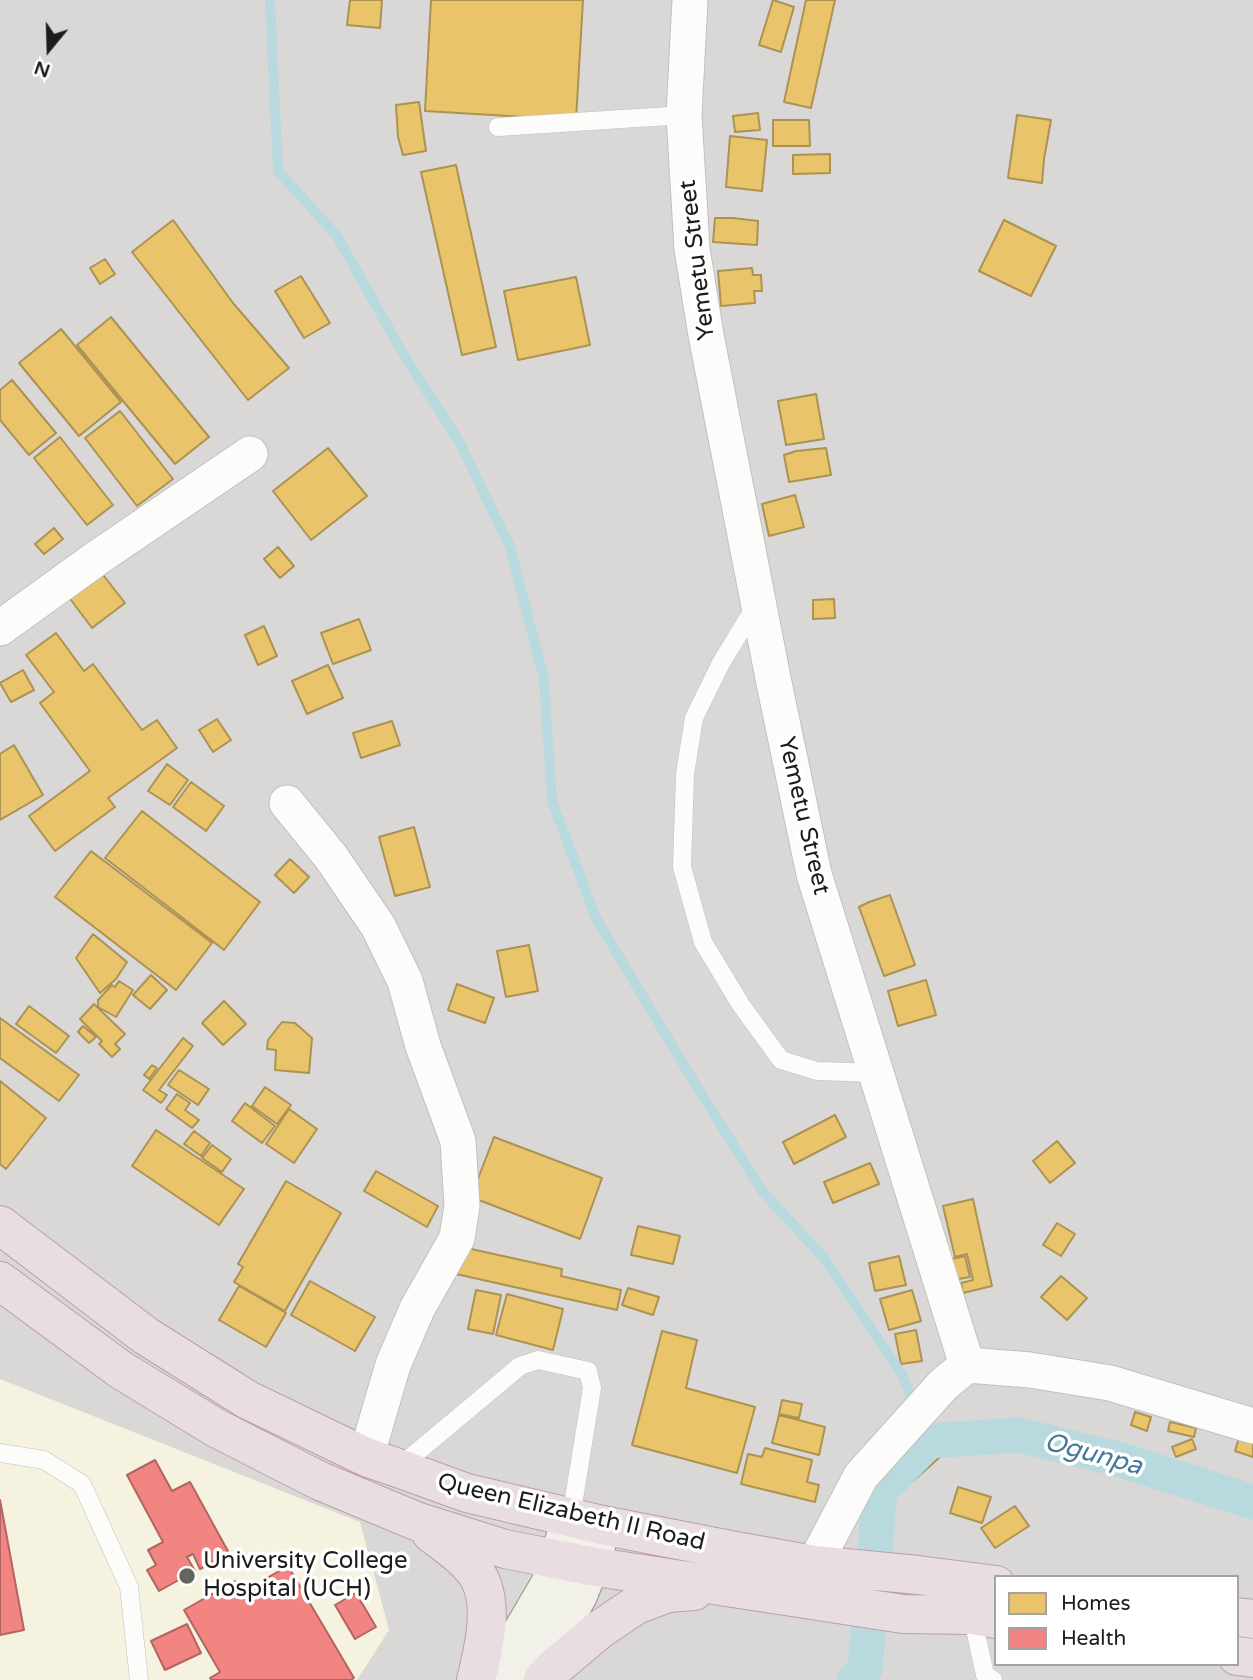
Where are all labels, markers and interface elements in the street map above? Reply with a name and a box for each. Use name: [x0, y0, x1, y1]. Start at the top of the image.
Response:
north arrow: [14, 14, 84, 84]
text: N: [31, 56, 53, 82]
street label: Yemetu Street: [674, 178, 722, 342]
street label: Yemetu Street: [771, 734, 835, 898]
water label: Ogunpa: [1041, 1427, 1145, 1483]
street label: Queen Elizabeth II Road: [434, 1468, 708, 1558]
place label: University College Hospital (UCH): [203, 1548, 408, 1604]
marker: University College Hospital (UCH): [177, 1566, 197, 1586]
legend: [994, 1575, 1239, 1666]
text: Homes: [1061, 1591, 1131, 1616]
text: Health: [1061, 1626, 1126, 1651]

